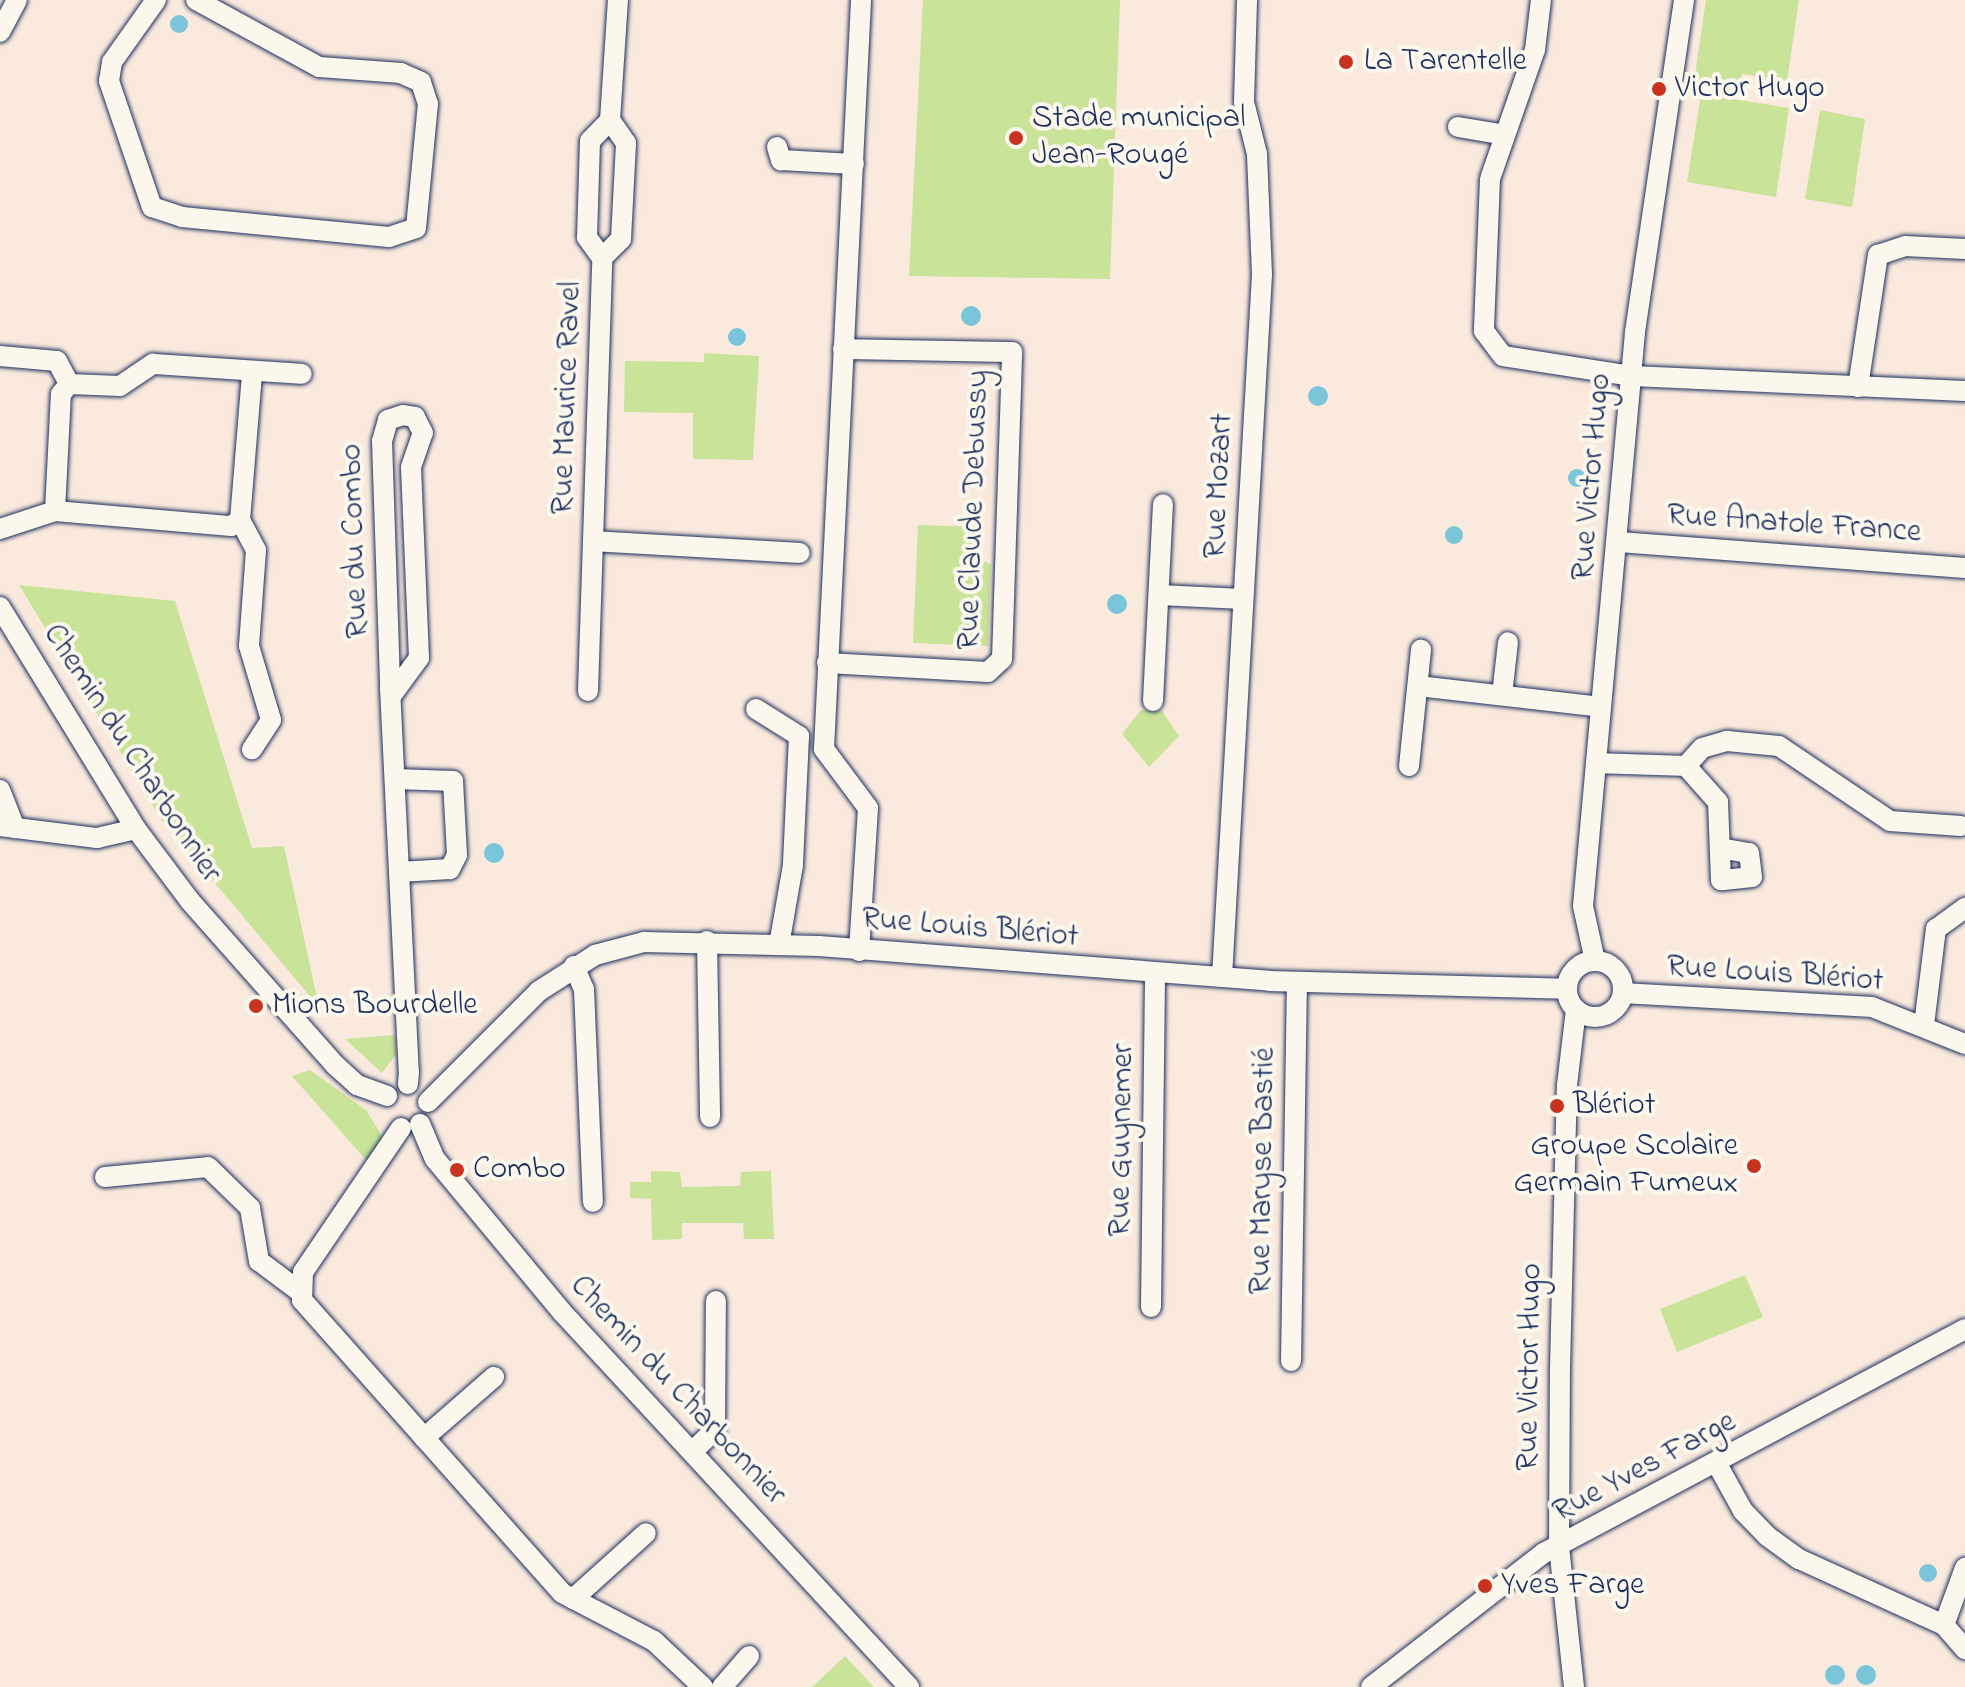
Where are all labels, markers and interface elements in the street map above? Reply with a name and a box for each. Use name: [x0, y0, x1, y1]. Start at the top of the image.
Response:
place label: La Tarentelle: [1364, 43, 1527, 81]
marker: La Tarentelle: [1335, 51, 1357, 73]
place label: Victor Hugo: [1675, 70, 1825, 108]
marker: Victor Hugo: [1650, 80, 1668, 98]
place label: Stade municipal Jean-Rougé: [1032, 101, 1246, 176]
marker: Stade municipal Jean-Rougé: [1007, 129, 1025, 147]
street label: Rue Maurice Ravel: [545, 281, 591, 515]
street label: Rue Claude Debussy: [951, 369, 999, 651]
street label: Rue Victor Hugo: [1565, 372, 1621, 582]
street label: Rue Mozart: [1197, 412, 1243, 560]
street label: Rue du Combo: [333, 443, 379, 639]
street label: Rue Anatole France: [1666, 497, 1922, 553]
street label: Chemin du Charbonnier: [33, 617, 229, 891]
street label: Rue Louis Blériot: [860, 900, 1080, 958]
street label: Rue Louis Blériot: [1665, 948, 1885, 1002]
place label: Mions Bourdelle: [272, 987, 478, 1025]
marker: Mions Bourdelle: [247, 997, 265, 1015]
street label: Rue Guynemer: [1102, 1043, 1144, 1237]
street label: Rue Maryse Bastié: [1243, 1047, 1285, 1295]
place label: Blériot: [1573, 1087, 1655, 1125]
marker: Blériot: [1548, 1097, 1566, 1115]
place label: Groupe Scolaire Germain Fumeux: [1514, 1129, 1738, 1204]
place label: Combo: [473, 1151, 566, 1189]
marker: Groupe Scolaire Germain Fumeux: [1745, 1157, 1763, 1175]
marker: Combo: [448, 1161, 466, 1179]
street label: Rue Victor Hugo: [1510, 1263, 1552, 1471]
street label: Chemin du Charbonnier: [560, 1268, 794, 1514]
street label: Rue Yves Farge: [1547, 1404, 1743, 1532]
place label: Yves Farge: [1501, 1567, 1644, 1605]
marker: Yves Farge: [1476, 1577, 1494, 1595]

